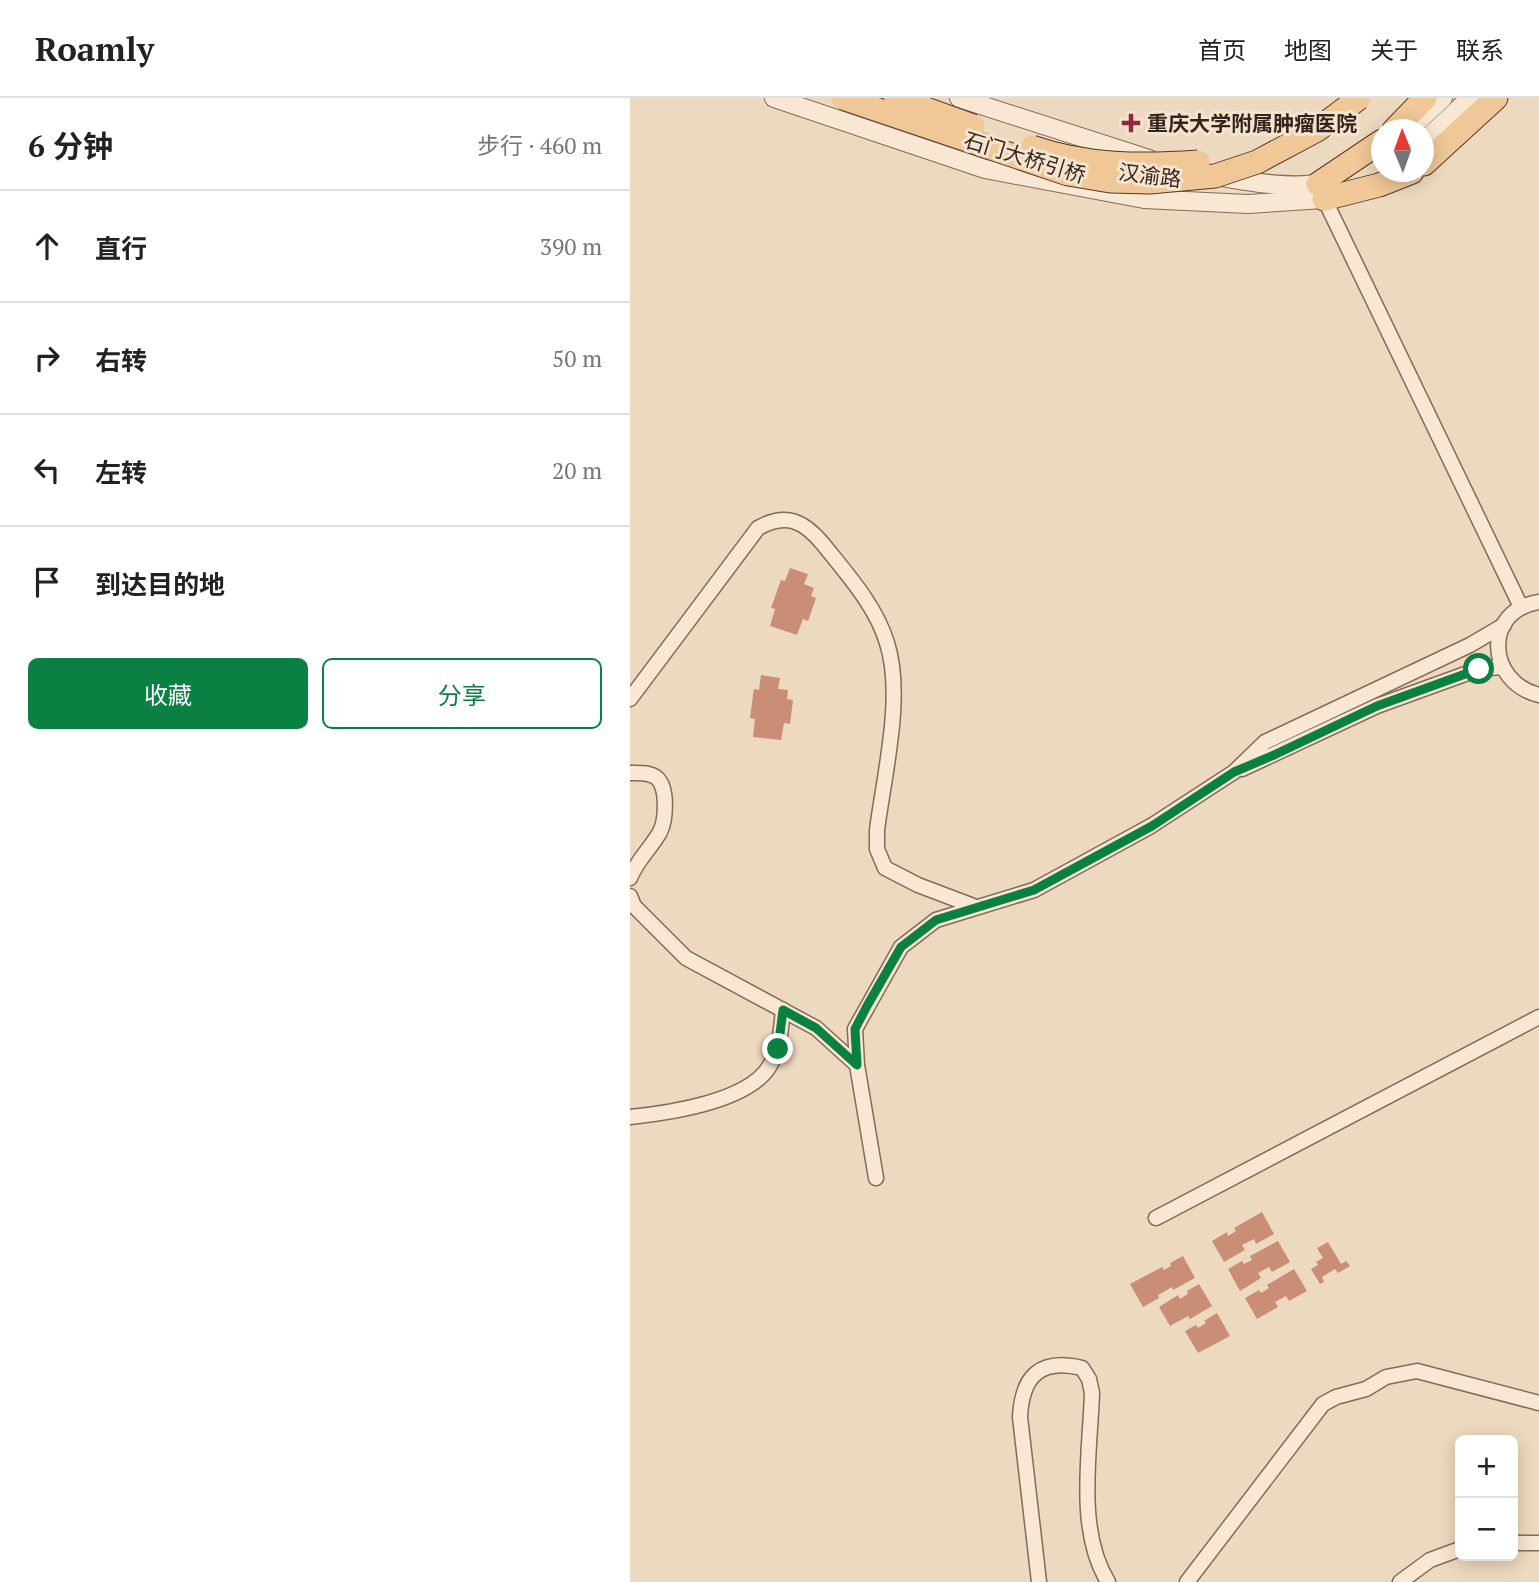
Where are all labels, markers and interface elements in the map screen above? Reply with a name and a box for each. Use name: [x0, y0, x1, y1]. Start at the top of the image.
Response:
text: Roamly: [35, 27, 154, 70]
text: 首页: [1198, 34, 1246, 66]
text: 地图: [1284, 34, 1332, 66]
text: 关于: [1370, 34, 1418, 66]
text: 联系: [1456, 34, 1504, 66]
place label: 重庆大学附属肿瘤医院: [1147, 109, 1357, 137]
marker: 重庆大学附属肿瘤医院: [1121, 113, 1141, 133]
north arrow: [1371, 119, 1434, 182]
street label: 石门大桥引桥: [961, 125, 1089, 189]
text: 6 分钟: [28, 126, 113, 166]
text: 步行 · 460 m: [477, 130, 602, 161]
street label: 汉渝路: [1117, 157, 1183, 193]
icon: ahead: [28, 227, 66, 265]
text: 直行: [95, 231, 147, 265]
text: 390 m: [540, 231, 602, 262]
icon: right: [28, 339, 66, 377]
text: 右转: [95, 343, 147, 377]
text: 50 m: [552, 343, 602, 374]
icon: left: [28, 451, 66, 489]
text: 左转: [95, 455, 147, 489]
text: 20 m: [552, 455, 602, 486]
icon: arrive: [28, 563, 66, 601]
text: 到达目的地: [95, 567, 225, 601]
route start: [1463, 653, 1494, 684]
button: 收藏: [28, 658, 308, 729]
button: 分享: [322, 658, 602, 729]
route end: [762, 1033, 793, 1064]
map controls: [1455, 1435, 1518, 1561]
button: +: [1455, 1435, 1518, 1498]
button: −: [1455, 1498, 1518, 1561]

